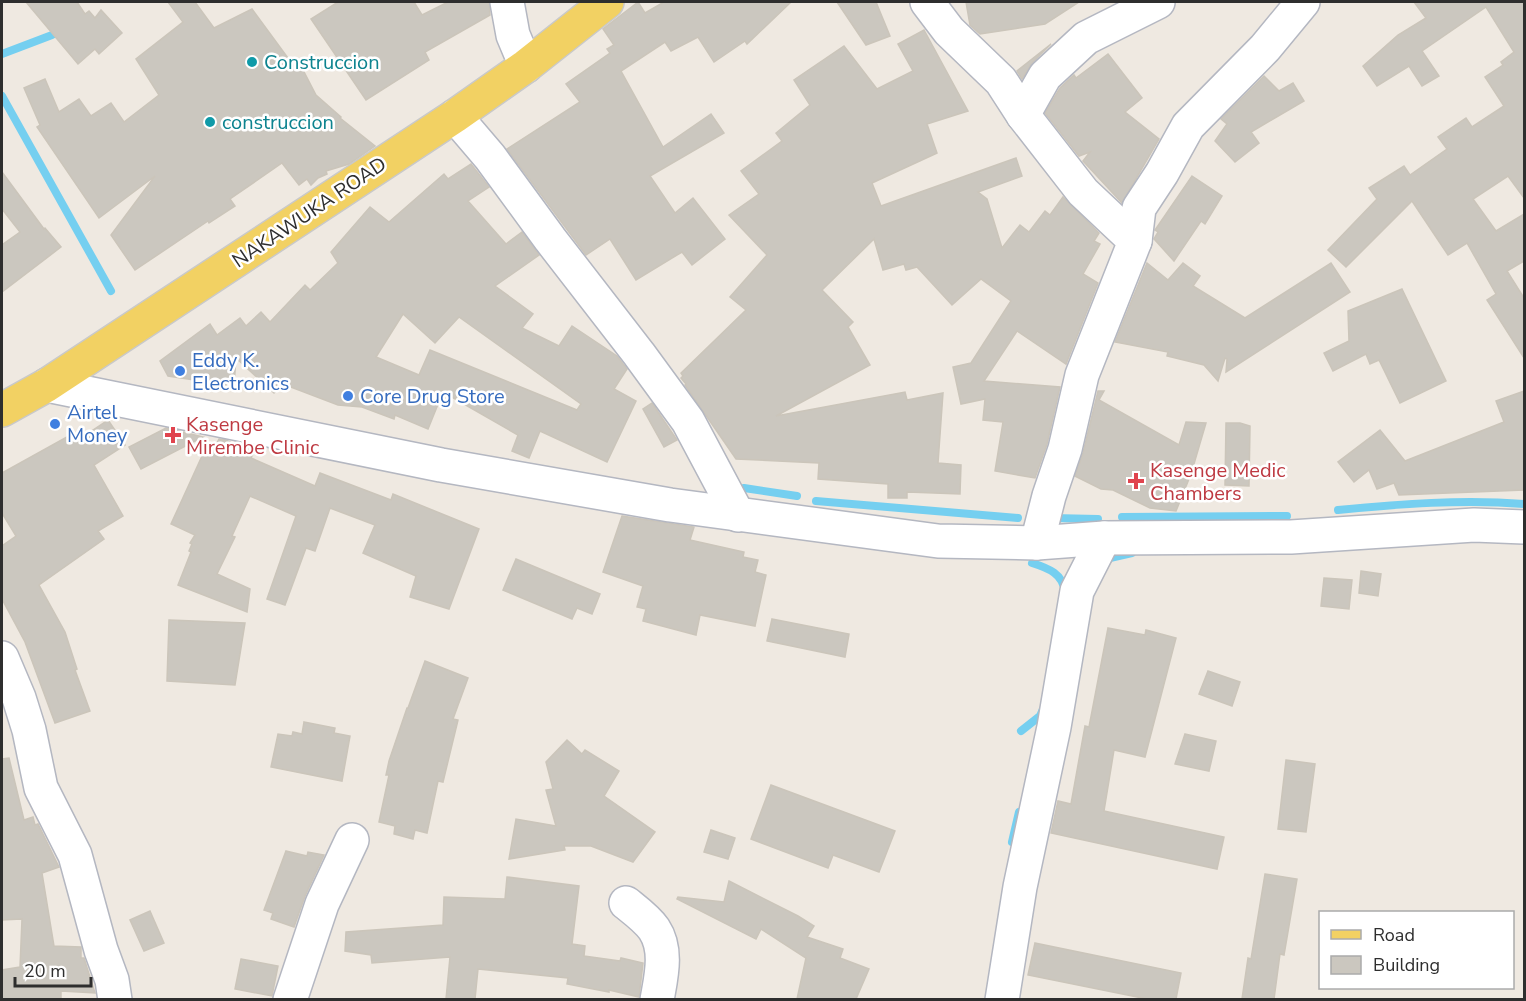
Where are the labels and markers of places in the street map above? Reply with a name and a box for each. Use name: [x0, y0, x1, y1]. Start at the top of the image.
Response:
place label: Construccion: [264, 49, 380, 76]
marker: Construccion: [245, 55, 259, 69]
place label: construccion: [222, 109, 334, 136]
marker: construccion: [203, 115, 217, 129]
place label: Eddy K. Electronics: [192, 347, 289, 397]
marker: Eddy K. Electronics: [173, 364, 187, 378]
place label: Core Drug Store: [360, 383, 505, 410]
marker: Core Drug Store: [341, 389, 355, 403]
place label: Airtel Money: [67, 399, 128, 449]
place label: Kasenge Mirembe Clinic: [186, 411, 319, 461]
marker: Airtel Money: [48, 417, 62, 431]
marker: Kasenge Mirembe Clinic: [164, 426, 182, 444]
place label: Kasenge Medic Chambers: [1150, 457, 1286, 507]
marker: Kasenge Medic Chambers: [1127, 472, 1145, 490]

